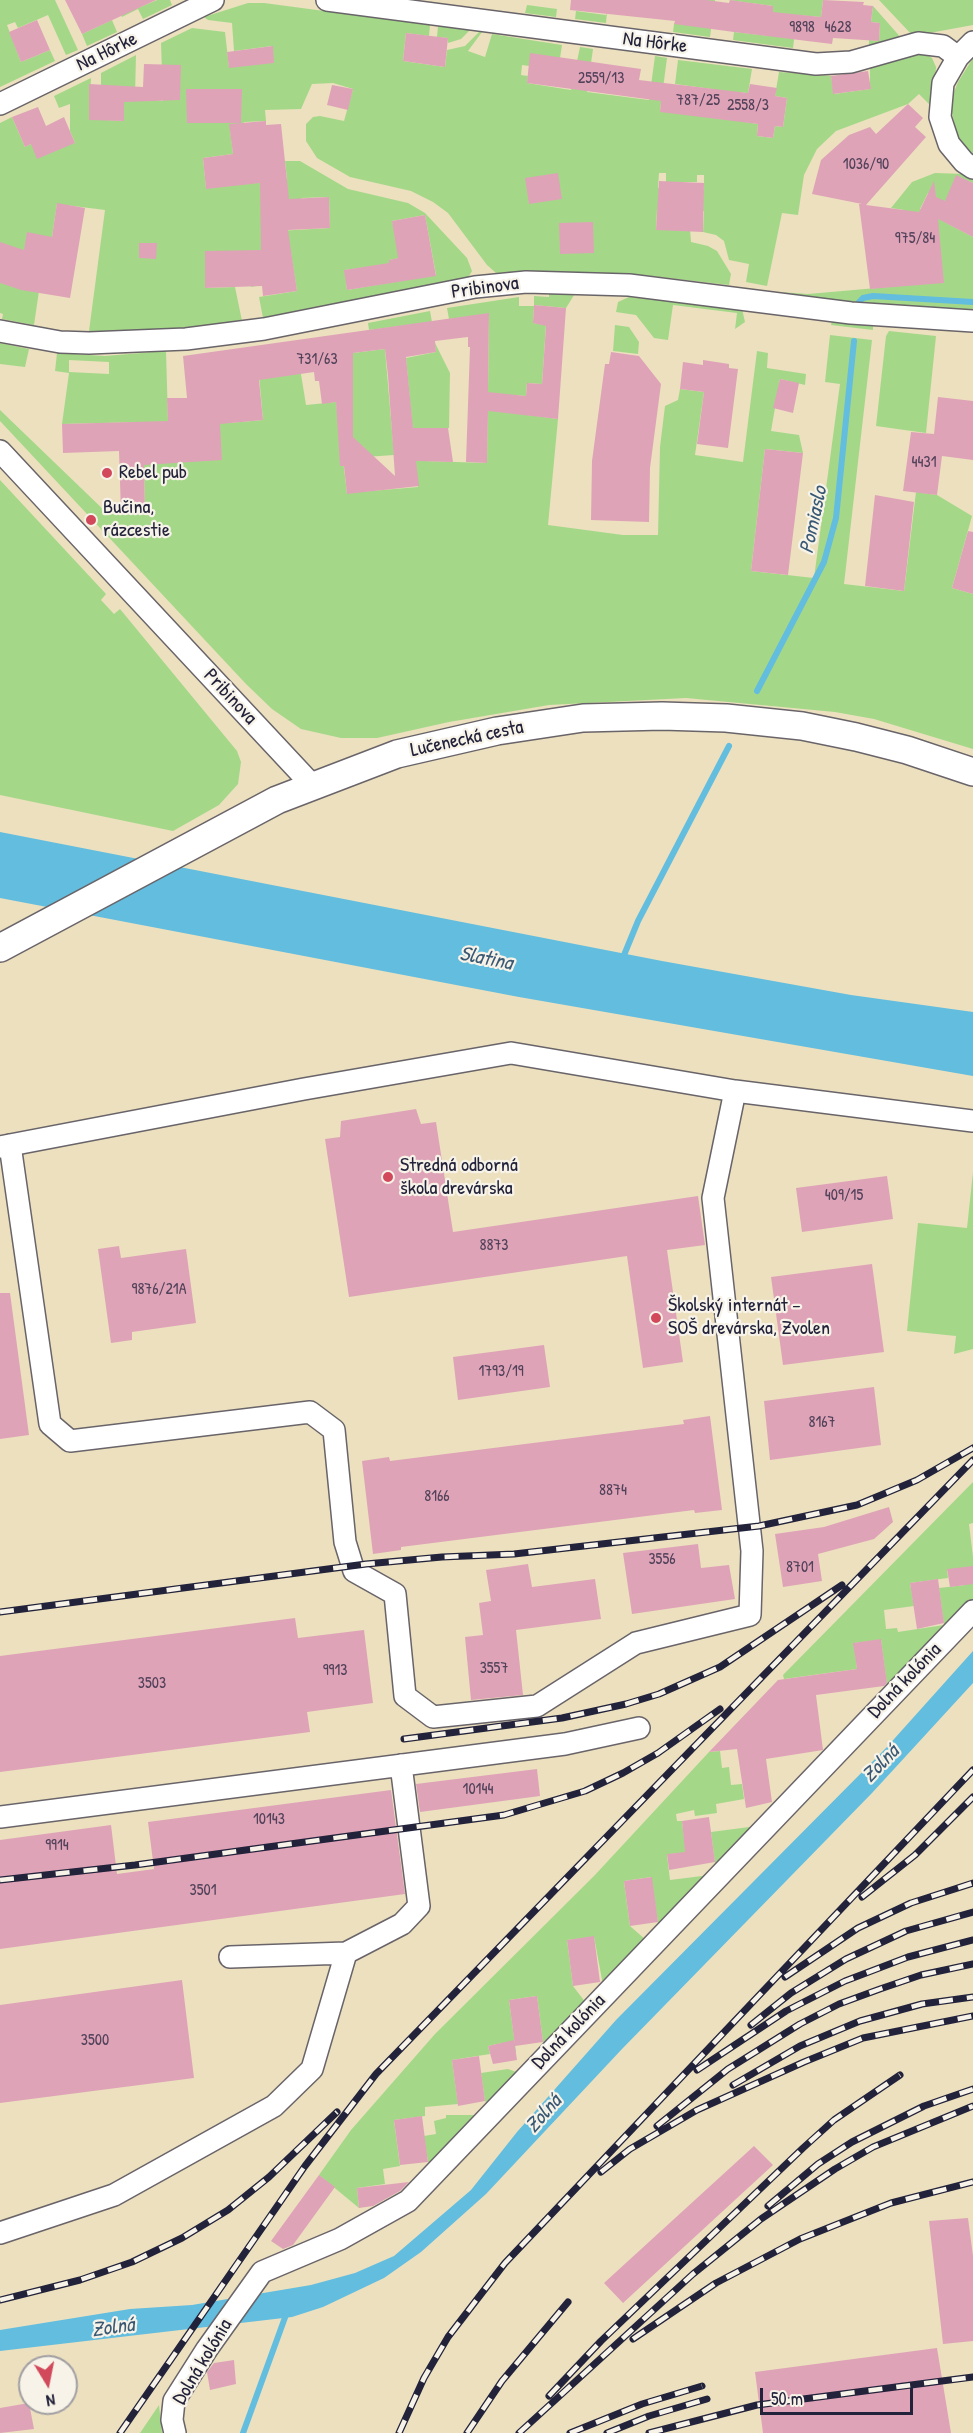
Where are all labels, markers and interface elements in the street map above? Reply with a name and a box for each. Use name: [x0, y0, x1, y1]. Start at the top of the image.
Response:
house number: 9898: [789, 18, 815, 38]
house number: 4628: [825, 18, 851, 38]
street label: Na Hôrke: [73, 27, 141, 77]
street label: Na Hôrke: [622, 27, 688, 59]
house number: 2559/13: [578, 69, 624, 89]
house number: 787/25: [676, 91, 720, 111]
house number: 2558/3: [727, 96, 769, 116]
house number: 1036/90: [843, 155, 889, 175]
house number: 975/84: [895, 229, 935, 249]
street label: Pribinova: [450, 271, 520, 305]
house number: 731/63: [296, 350, 338, 370]
house number: 4431: [912, 453, 936, 473]
place label: Rebel pub: [119, 461, 187, 485]
marker: Rebel pub: [100, 466, 114, 480]
water label: Pomiaslo: [795, 484, 833, 556]
place label: Bučina, rázcestie: [103, 496, 170, 543]
marker: Bučina, rázcestie: [84, 513, 98, 527]
street label: Pribinova: [198, 664, 262, 730]
street label: Lučenecká cesta: [408, 715, 526, 763]
water label: Slatina: [458, 942, 514, 976]
place label: Stredná odborná škola drevárska: [400, 1154, 518, 1201]
marker: Stredná odborná škola drevárska: [381, 1170, 395, 1184]
house number: 409/15: [825, 1186, 863, 1206]
house number: 8873: [480, 1236, 508, 1256]
house number: 9876/21A: [132, 1280, 186, 1300]
place label: Školský internát – SOŠ drevárska, Zvolen: [668, 1294, 830, 1341]
marker: Školský internát – SOŠ drevárska, Zvolen: [649, 1311, 663, 1325]
house number: 1793/19: [478, 1362, 524, 1382]
house number: 8167: [808, 1413, 836, 1433]
house number: 8874: [599, 1481, 627, 1501]
house number: 8166: [424, 1487, 450, 1507]
house number: 3556: [648, 1550, 676, 1570]
house number: 8701: [786, 1558, 814, 1578]
street label: Dolná kolónia: [863, 1638, 947, 1724]
house number: 3557: [480, 1659, 508, 1679]
house number: 9913: [323, 1661, 347, 1681]
house number: 3503: [138, 1674, 166, 1694]
water label: Zolná: [857, 1740, 905, 1788]
house number: 10144: [463, 1780, 493, 1800]
house number: 10143: [253, 1810, 285, 1830]
house number: 9914: [45, 1836, 69, 1856]
house number: 3501: [190, 1881, 216, 1901]
street label: Dolná kolónia: [527, 1989, 611, 2075]
house number: 3500: [81, 2031, 109, 2051]
water label: Zolná: [521, 2090, 567, 2138]
water label: Zolná: [90, 2313, 136, 2343]
street label: Dolná kolónia: [168, 2315, 238, 2409]
north arrow: [18, 2355, 78, 2415]
scale bar: [763, 2376, 916, 2414]
text: 50 m: [771, 2386, 803, 2411]
text: N: [45, 2389, 57, 2412]

